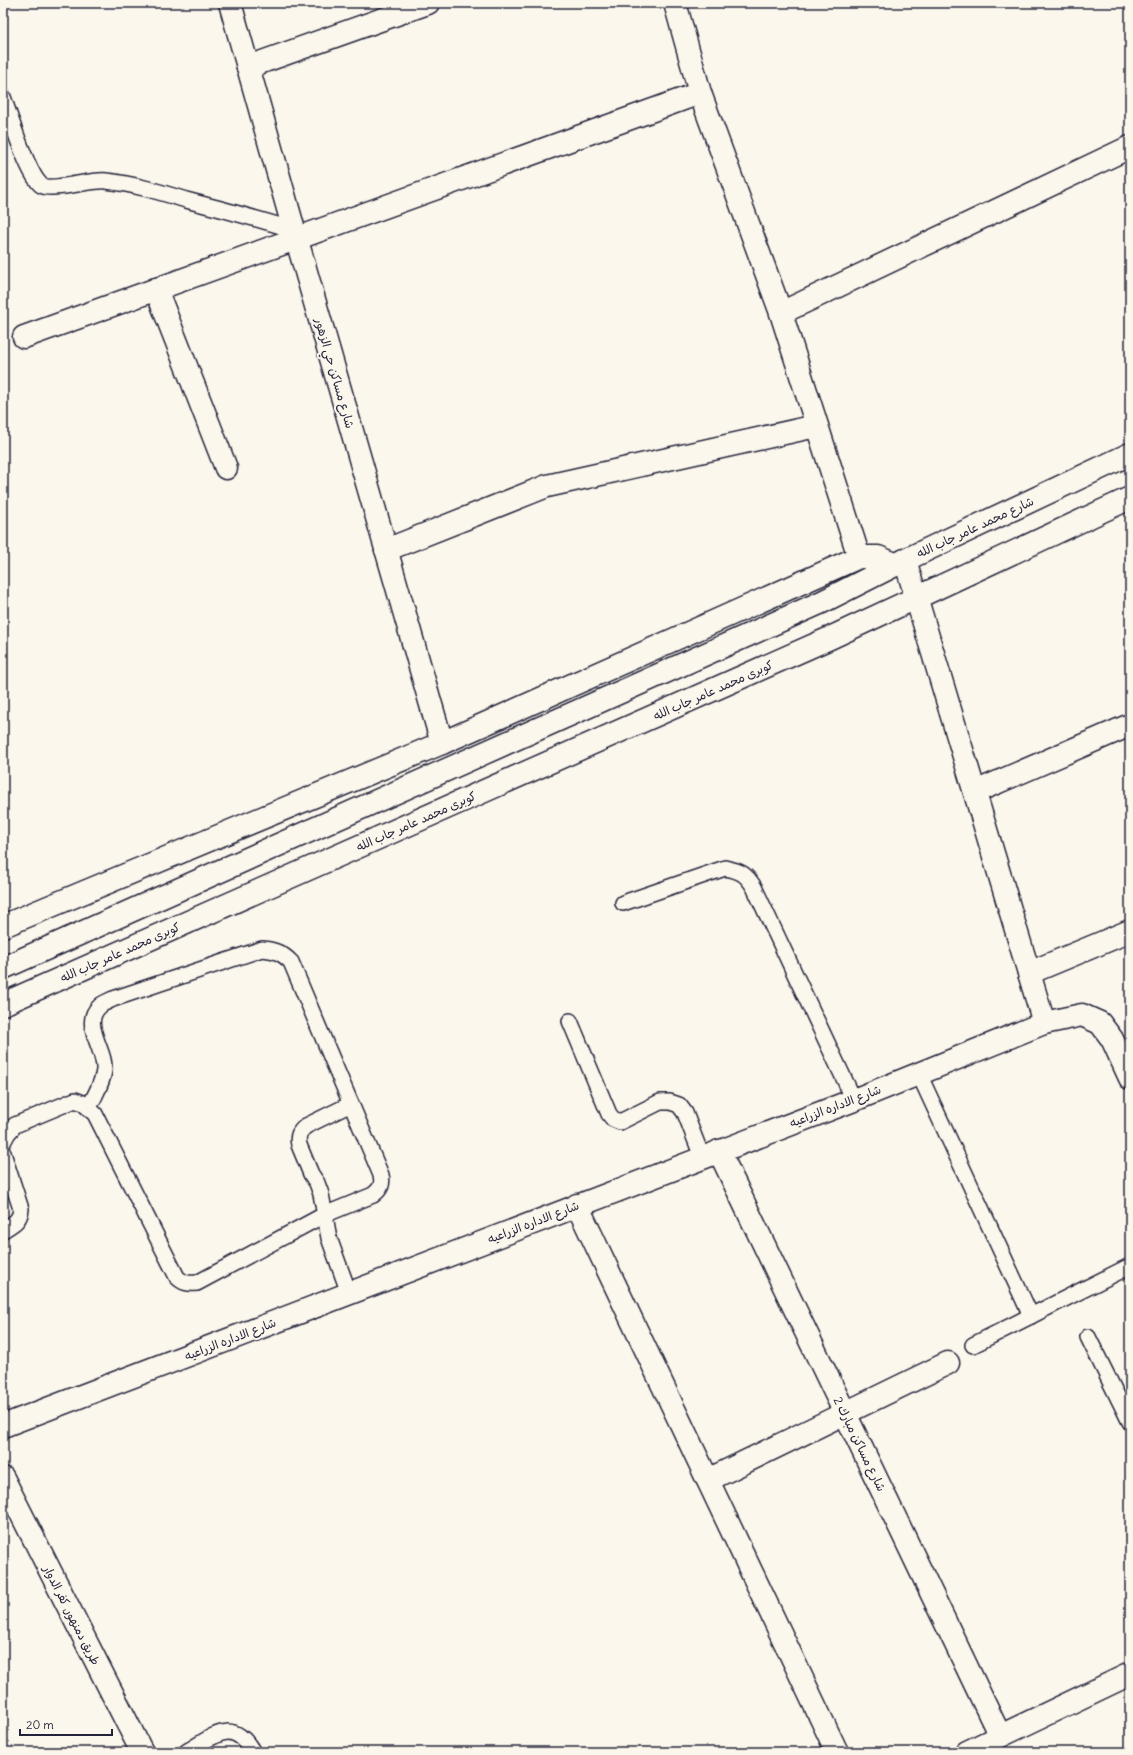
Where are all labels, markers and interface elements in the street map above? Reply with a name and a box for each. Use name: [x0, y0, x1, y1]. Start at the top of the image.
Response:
street label: شارع مساكن حي الزهور: [308, 315, 358, 431]
street label: شارع محمد عامر جاب الله: [914, 493, 1037, 562]
street label: كوبرى محمد عامر جاب الله: [651, 657, 776, 724]
street label: كوبرى محمد عامر جاب الله: [354, 788, 479, 855]
street label: كوبرى محمد عامر جاب الله: [58, 919, 183, 986]
street label: شارع الاداره الزراعيه: [787, 1082, 884, 1132]
street label: شارع الاداره الزراعيه: [485, 1198, 582, 1248]
street label: شارع الاداره الزراعيه: [182, 1315, 279, 1365]
street label: شارع مساكن مبارك 2: [829, 1394, 889, 1495]
street label: طريق دمنهور, كفر الدوار: [39, 1562, 104, 1668]
scale bar: [20, 1711, 112, 1737]
text: 20 m: [26, 1717, 54, 1732]

